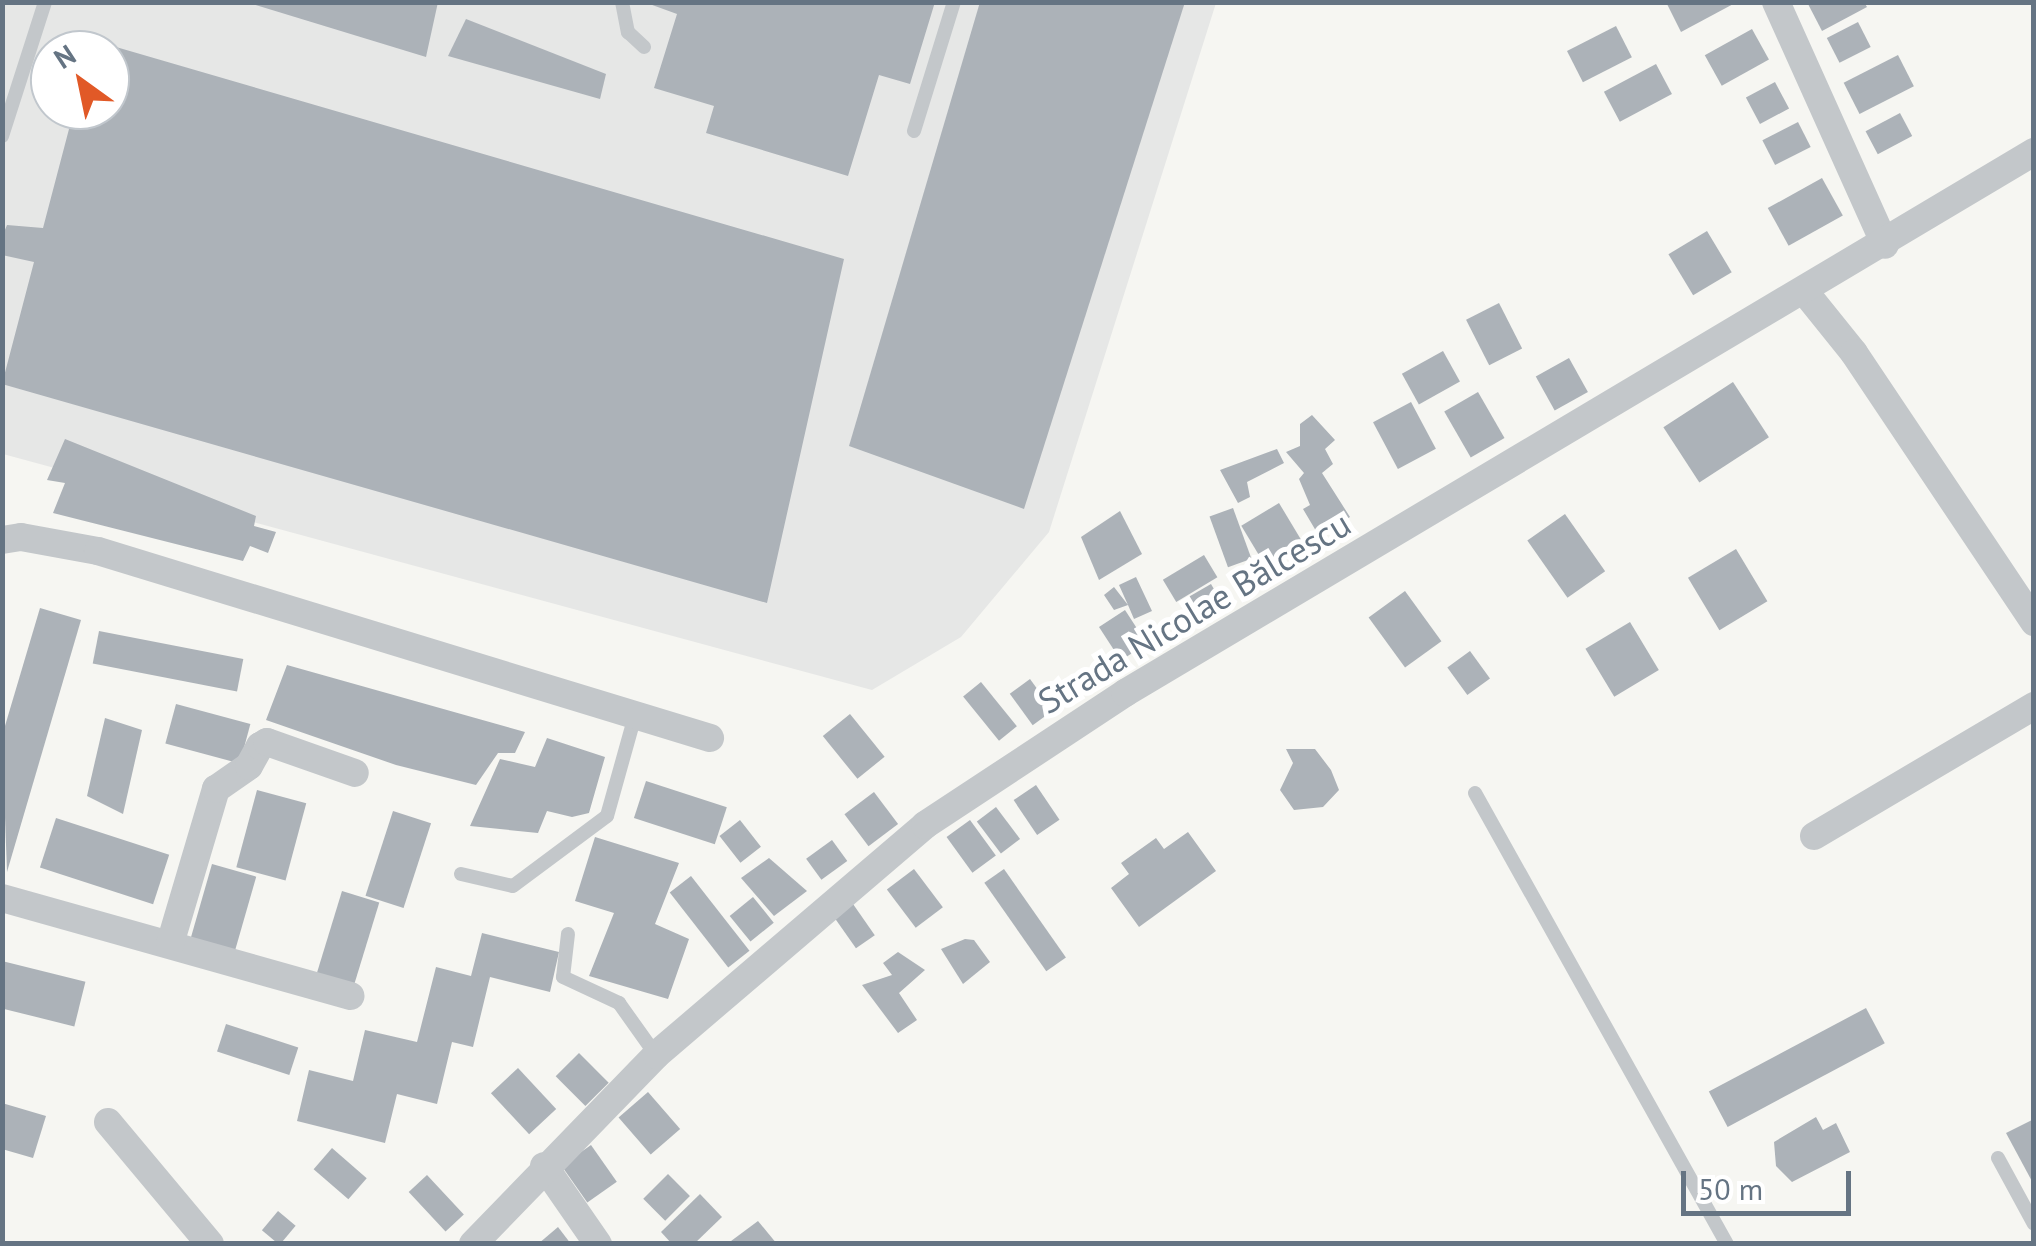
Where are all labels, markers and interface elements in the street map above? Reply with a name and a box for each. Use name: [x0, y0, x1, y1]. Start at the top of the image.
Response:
north arrow: [30, 30, 130, 130]
text: N: [47, 36, 82, 77]
street label: Strada Nicolae Bălcescu: [1030, 502, 1358, 722]
scale bar: [1686, 1151, 1856, 1213]
text: 50 m: [1698, 1169, 1763, 1208]

